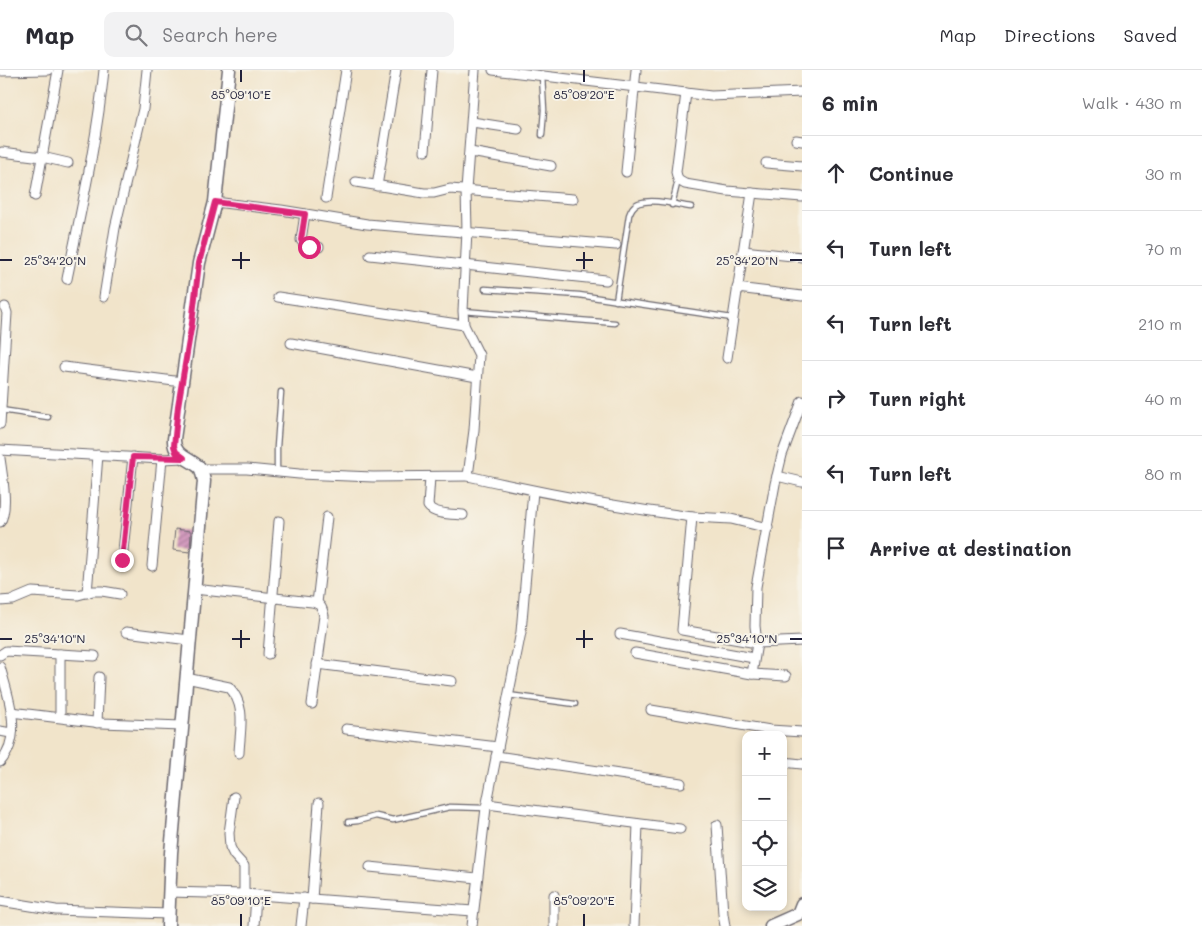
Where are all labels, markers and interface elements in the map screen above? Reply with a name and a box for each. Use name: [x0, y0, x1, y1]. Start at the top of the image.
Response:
search box: [104, 12, 454, 57]
text: Map: [25, 19, 74, 50]
icon: search: [122, 21, 150, 49]
text: Search here: [162, 22, 278, 47]
text: Map: [939, 23, 976, 47]
text: Directions: [1004, 23, 1096, 47]
text: Saved: [1124, 23, 1177, 47]
text: 85°09'10"E: [211, 86, 271, 102]
text: 85°09'20"E: [553, 86, 615, 102]
text: 6 min: [822, 89, 878, 116]
text: Walk · 430 m: [1082, 92, 1182, 113]
icon: ahead: [822, 159, 850, 187]
text: Continue: [869, 161, 954, 186]
text: 30 m: [1145, 163, 1182, 184]
icon: left: [822, 234, 850, 262]
route start: [298, 236, 321, 259]
text: Turn left: [869, 236, 952, 261]
text: 70 m: [1145, 238, 1182, 259]
text: 25°34'20"N: [24, 252, 86, 268]
text: 25°34'20"N: [716, 252, 778, 268]
icon: left: [822, 309, 850, 337]
text: Turn left: [869, 311, 952, 336]
text: 210 m: [1138, 313, 1182, 334]
icon: right: [822, 384, 850, 412]
text: Turn right: [869, 386, 966, 411]
text: 40 m: [1145, 388, 1182, 409]
icon: left: [822, 459, 850, 487]
text: Turn left: [869, 461, 952, 486]
text: 80 m: [1145, 463, 1182, 484]
icon: arrive: [822, 534, 850, 562]
text: Arrive at destination: [869, 536, 1072, 561]
route end: [111, 549, 134, 572]
text: 25°34'10"N: [25, 630, 85, 646]
text: 25°34'10"N: [717, 630, 777, 646]
map controls: [742, 731, 787, 911]
button: +: [742, 731, 787, 776]
button: −: [742, 776, 787, 821]
button: locate: [742, 821, 787, 866]
button: layers: [742, 866, 787, 911]
text: 85°09'10"E: [211, 892, 271, 908]
text: 85°09'20"E: [553, 892, 615, 908]

